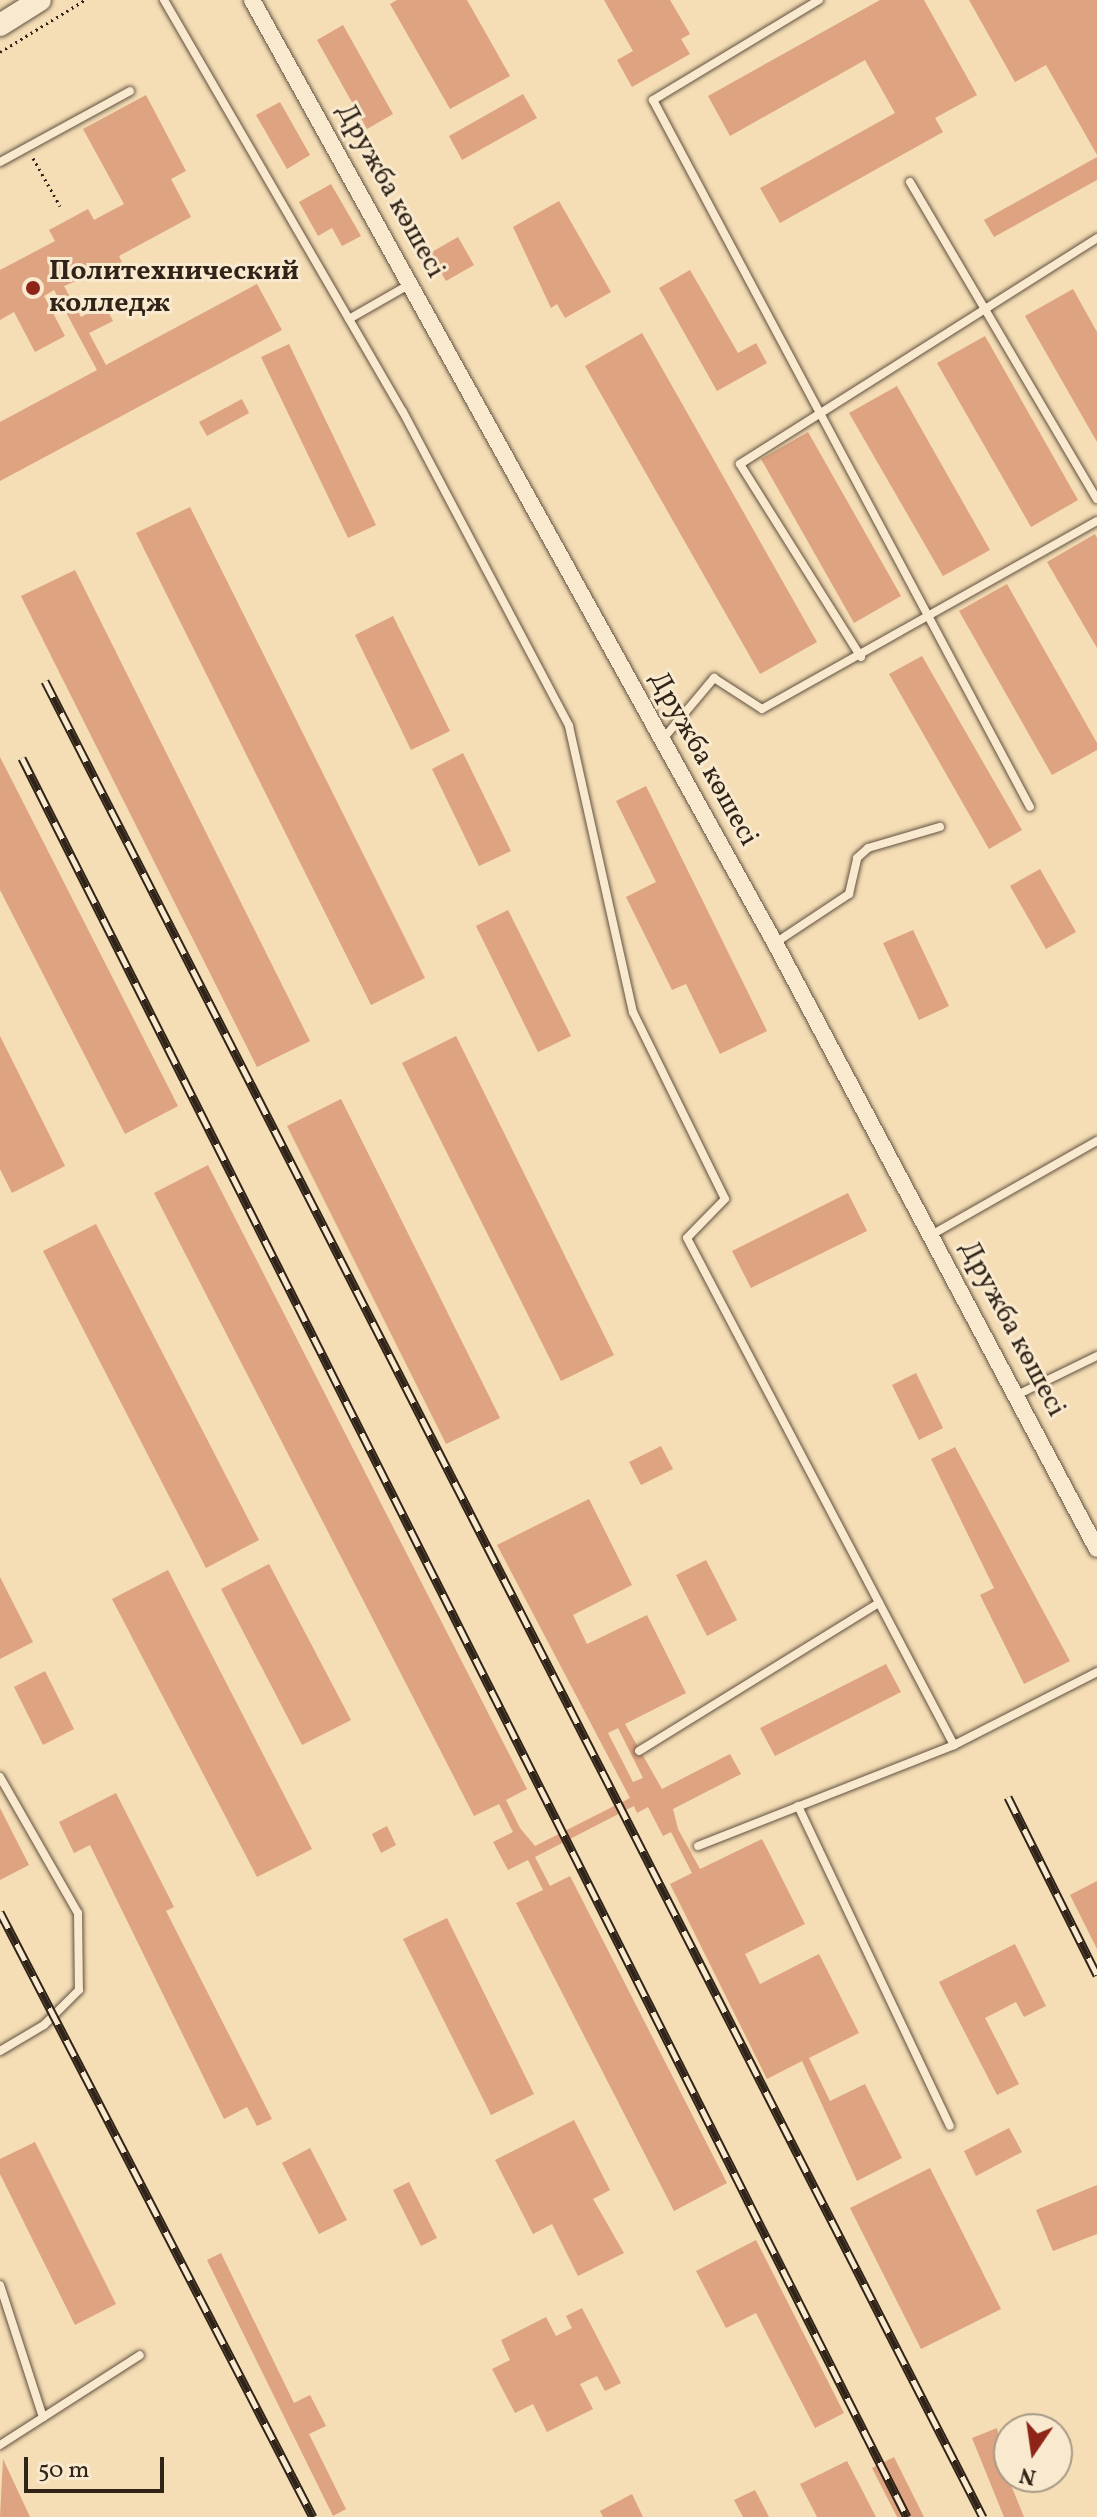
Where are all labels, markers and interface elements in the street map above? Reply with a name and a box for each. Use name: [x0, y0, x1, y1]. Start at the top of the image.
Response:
street label: Дружба көшесі: [328, 98, 452, 284]
place label: Политехнический колледж: [49, 255, 299, 321]
marker: Политехнический колледж: [24, 279, 42, 297]
street label: Дружба көшесі: [641, 666, 765, 852]
street label: Дружба көшесі: [951, 1235, 1073, 1423]
north arrow: [993, 2413, 1073, 2493]
scale bar: [28, 2441, 168, 2491]
text: 50 m: [38, 2454, 90, 2488]
text: N: [1017, 2458, 1039, 2492]

